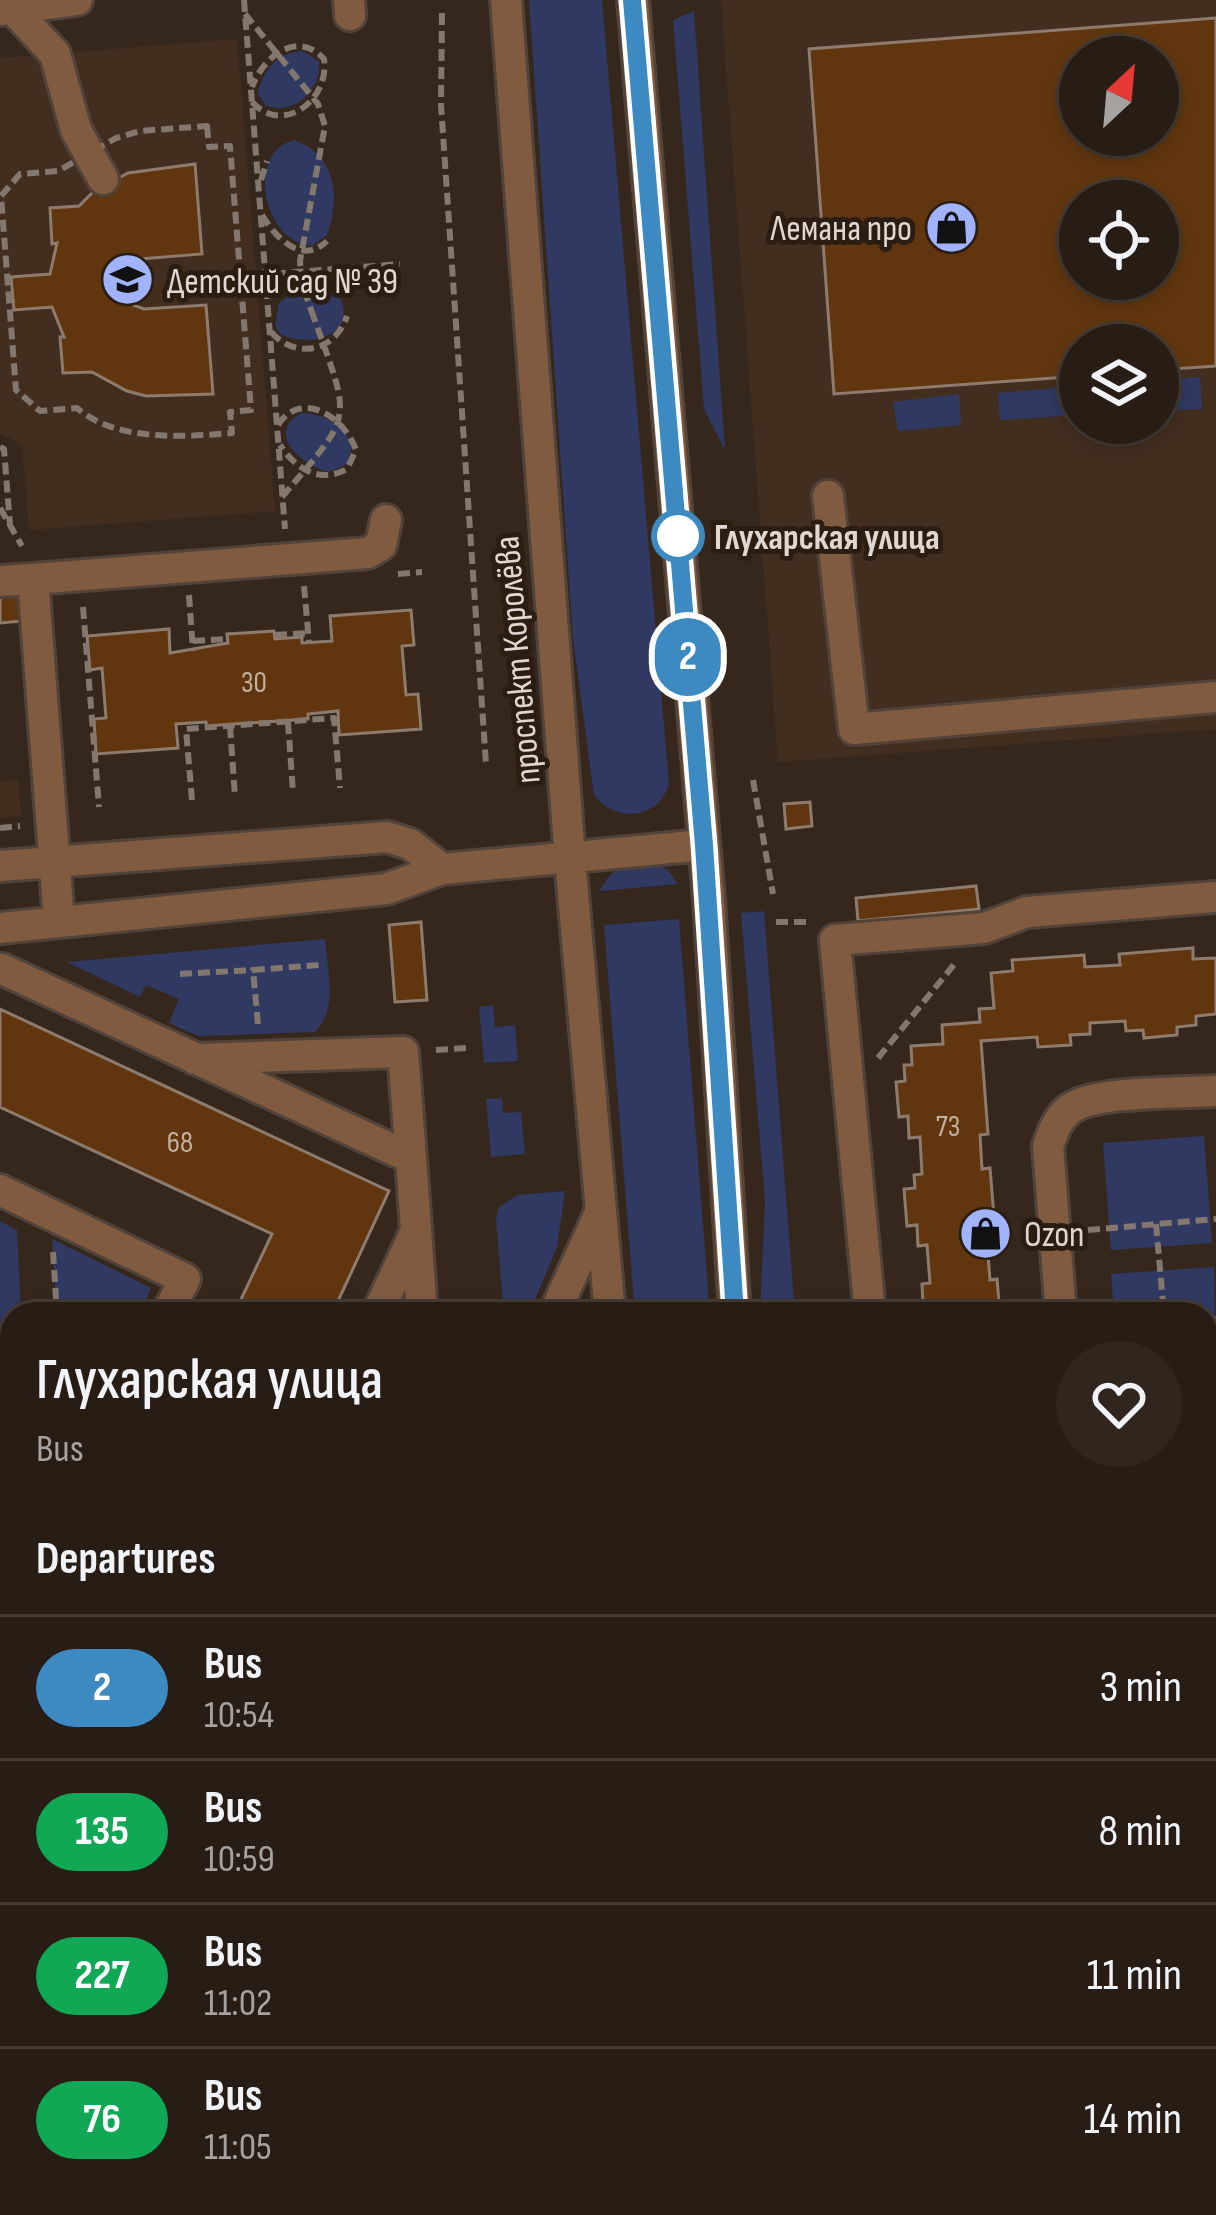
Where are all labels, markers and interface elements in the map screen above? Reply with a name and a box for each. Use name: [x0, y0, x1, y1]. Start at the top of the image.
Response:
north arrow: [1059, 36, 1179, 156]
map controls: [1059, 36, 1179, 444]
button: locate: [1059, 180, 1179, 300]
shop icon: Лемана про: [923, 199, 979, 255]
place label: Лемана про: [770, 208, 912, 251]
school or university icon: Детский сад № 39: [100, 252, 156, 308]
place label: Детский сад № 39: [167, 261, 398, 304]
button: layers: [1059, 324, 1179, 444]
marker: Глухарская улица: [653, 511, 703, 561]
place label: Глухарская улица: [714, 517, 940, 560]
street label: проспект Королёва: [486, 534, 551, 785]
line badge: 2: [649, 618, 727, 696]
text: 2: [679, 631, 697, 682]
house number: 30: [241, 665, 267, 701]
house number: 73: [936, 1109, 960, 1145]
house number: 68: [167, 1125, 193, 1161]
shop icon: Ozon: [957, 1205, 1013, 1261]
place label: Ozon: [1024, 1214, 1085, 1257]
button: heart: [1056, 1341, 1182, 1467]
text: Глухарская улица: [36, 1347, 383, 1415]
text: Bus: [36, 1426, 84, 1473]
text: Departures: [36, 1532, 215, 1587]
text: Bus: [204, 1637, 262, 1692]
text: 3 min: [1099, 1660, 1182, 1715]
text: 2: [93, 1662, 111, 1713]
text: 10:54: [204, 1692, 274, 1739]
text: Bus: [204, 1781, 262, 1836]
text: 8 min: [1099, 1804, 1182, 1859]
text: 135: [75, 1806, 129, 1857]
text: 10:59: [204, 1836, 275, 1883]
text: Bus: [204, 1925, 262, 1980]
text: 11 min: [1087, 1948, 1182, 2003]
text: 227: [74, 1950, 130, 2001]
text: 11:02: [204, 1980, 272, 2027]
text: Bus: [204, 2069, 262, 2124]
text: 14 min: [1084, 2092, 1182, 2147]
text: 76: [83, 2094, 121, 2145]
text: 11:05: [204, 2124, 272, 2171]

